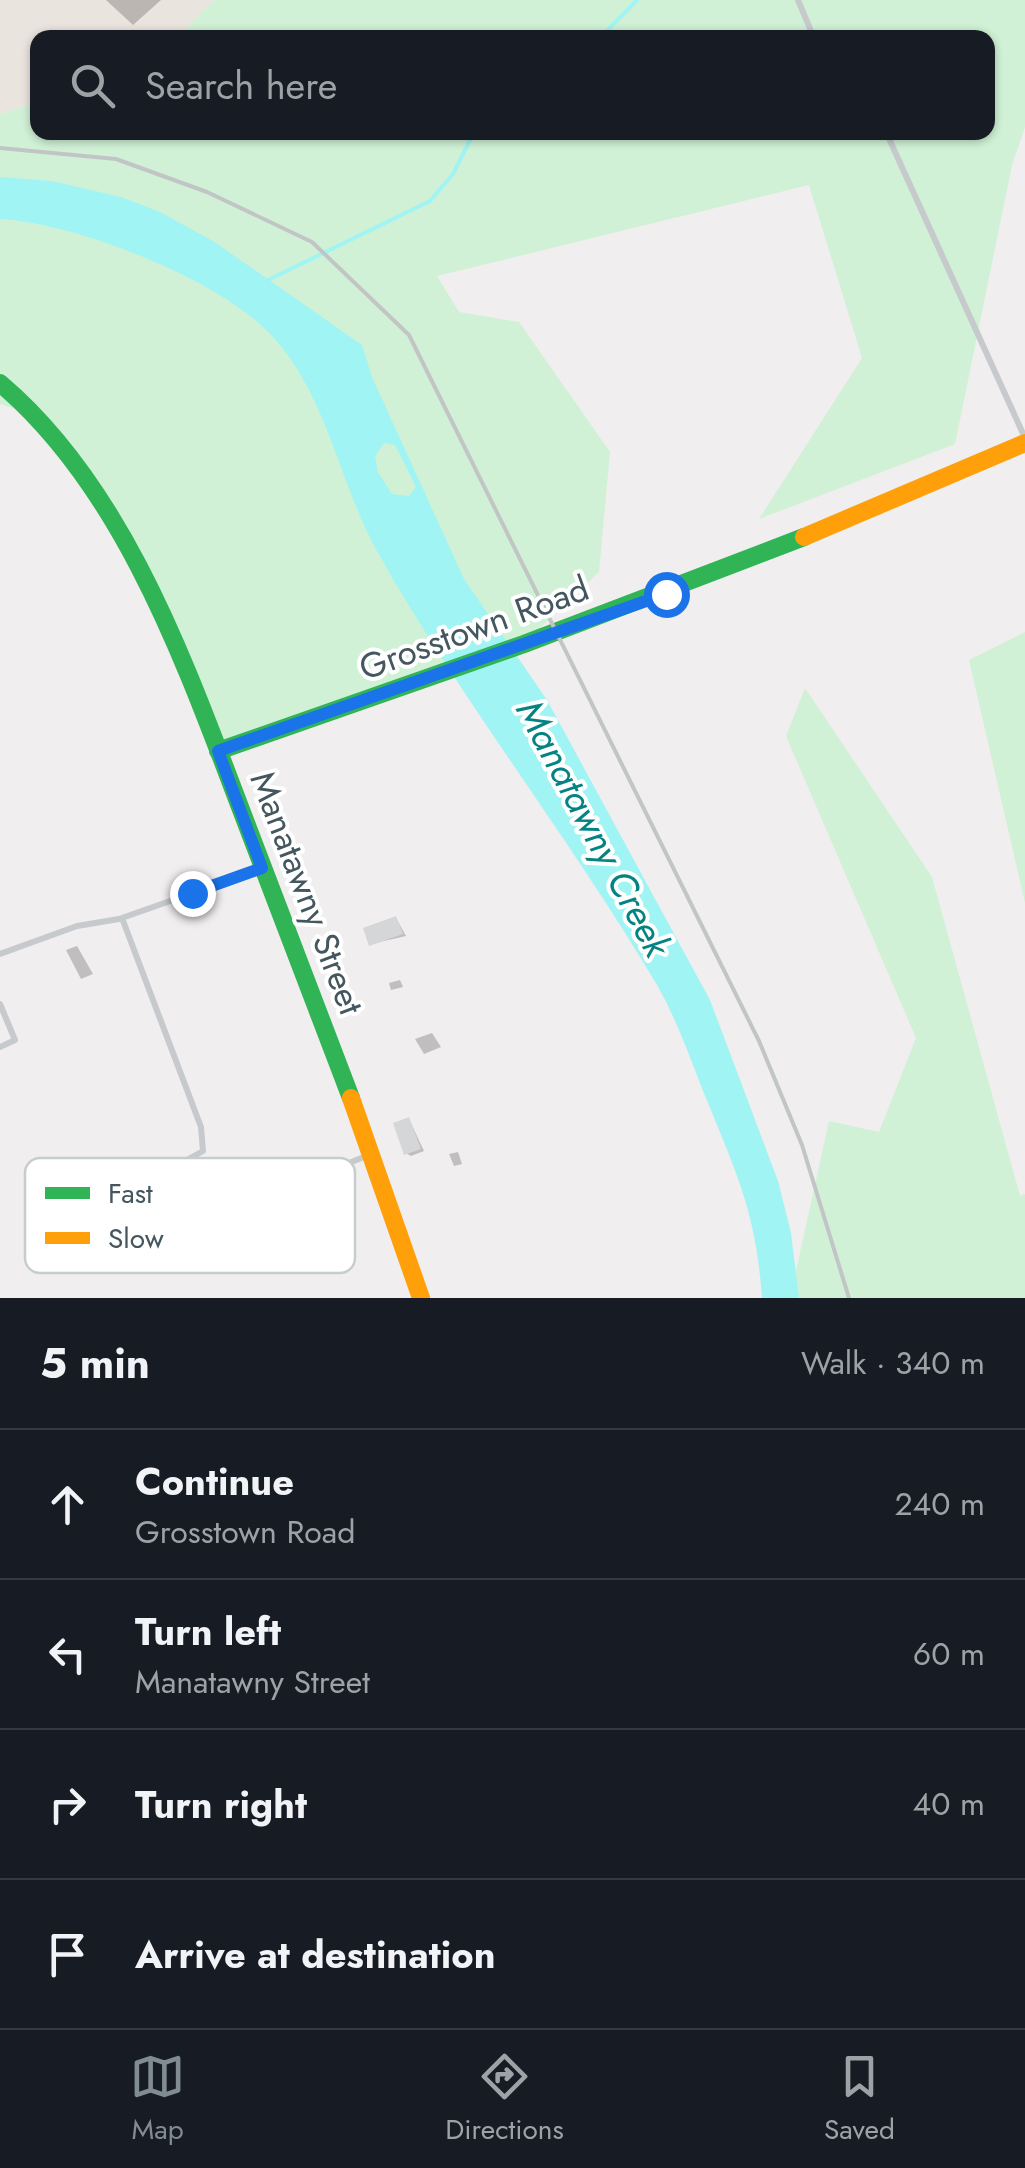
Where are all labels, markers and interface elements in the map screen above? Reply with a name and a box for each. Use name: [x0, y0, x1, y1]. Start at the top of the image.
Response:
search box: [30, 30, 995, 140]
icon: search: [65, 58, 120, 113]
text: Search here: [145, 58, 337, 113]
street label: Grosstown Road: [352, 563, 596, 693]
route start: [644, 572, 690, 618]
water label: Manatawny Creek: [503, 690, 686, 968]
street label: Manatawny Street: [238, 764, 377, 1022]
route end: [170, 871, 216, 917]
legend: [25, 1158, 355, 1273]
text: Fast: [108, 1173, 153, 1214]
text: Slow: [108, 1218, 164, 1259]
text: 5 min: [40, 1333, 150, 1394]
text: Walk · 340 m: [801, 1340, 985, 1386]
text: Continue: [135, 1454, 294, 1509]
icon: ahead: [40, 1477, 95, 1532]
text: 240 m: [894, 1481, 985, 1527]
text: Grosstown Road: [135, 1509, 355, 1555]
text: Turn left: [135, 1604, 281, 1659]
icon: left: [40, 1627, 95, 1682]
text: 60 m: [913, 1631, 985, 1677]
text: Manatawny Street: [135, 1659, 370, 1705]
icon: right: [40, 1777, 95, 1832]
text: Turn right: [135, 1777, 307, 1832]
text: 40 m: [913, 1781, 985, 1827]
icon: arrive: [40, 1927, 95, 1982]
text: Arrive at destination: [135, 1927, 496, 1982]
tab: Map: [130, 2049, 185, 2150]
tab: Directions: [445, 2049, 564, 2150]
tab: Saved: [824, 2049, 895, 2150]

